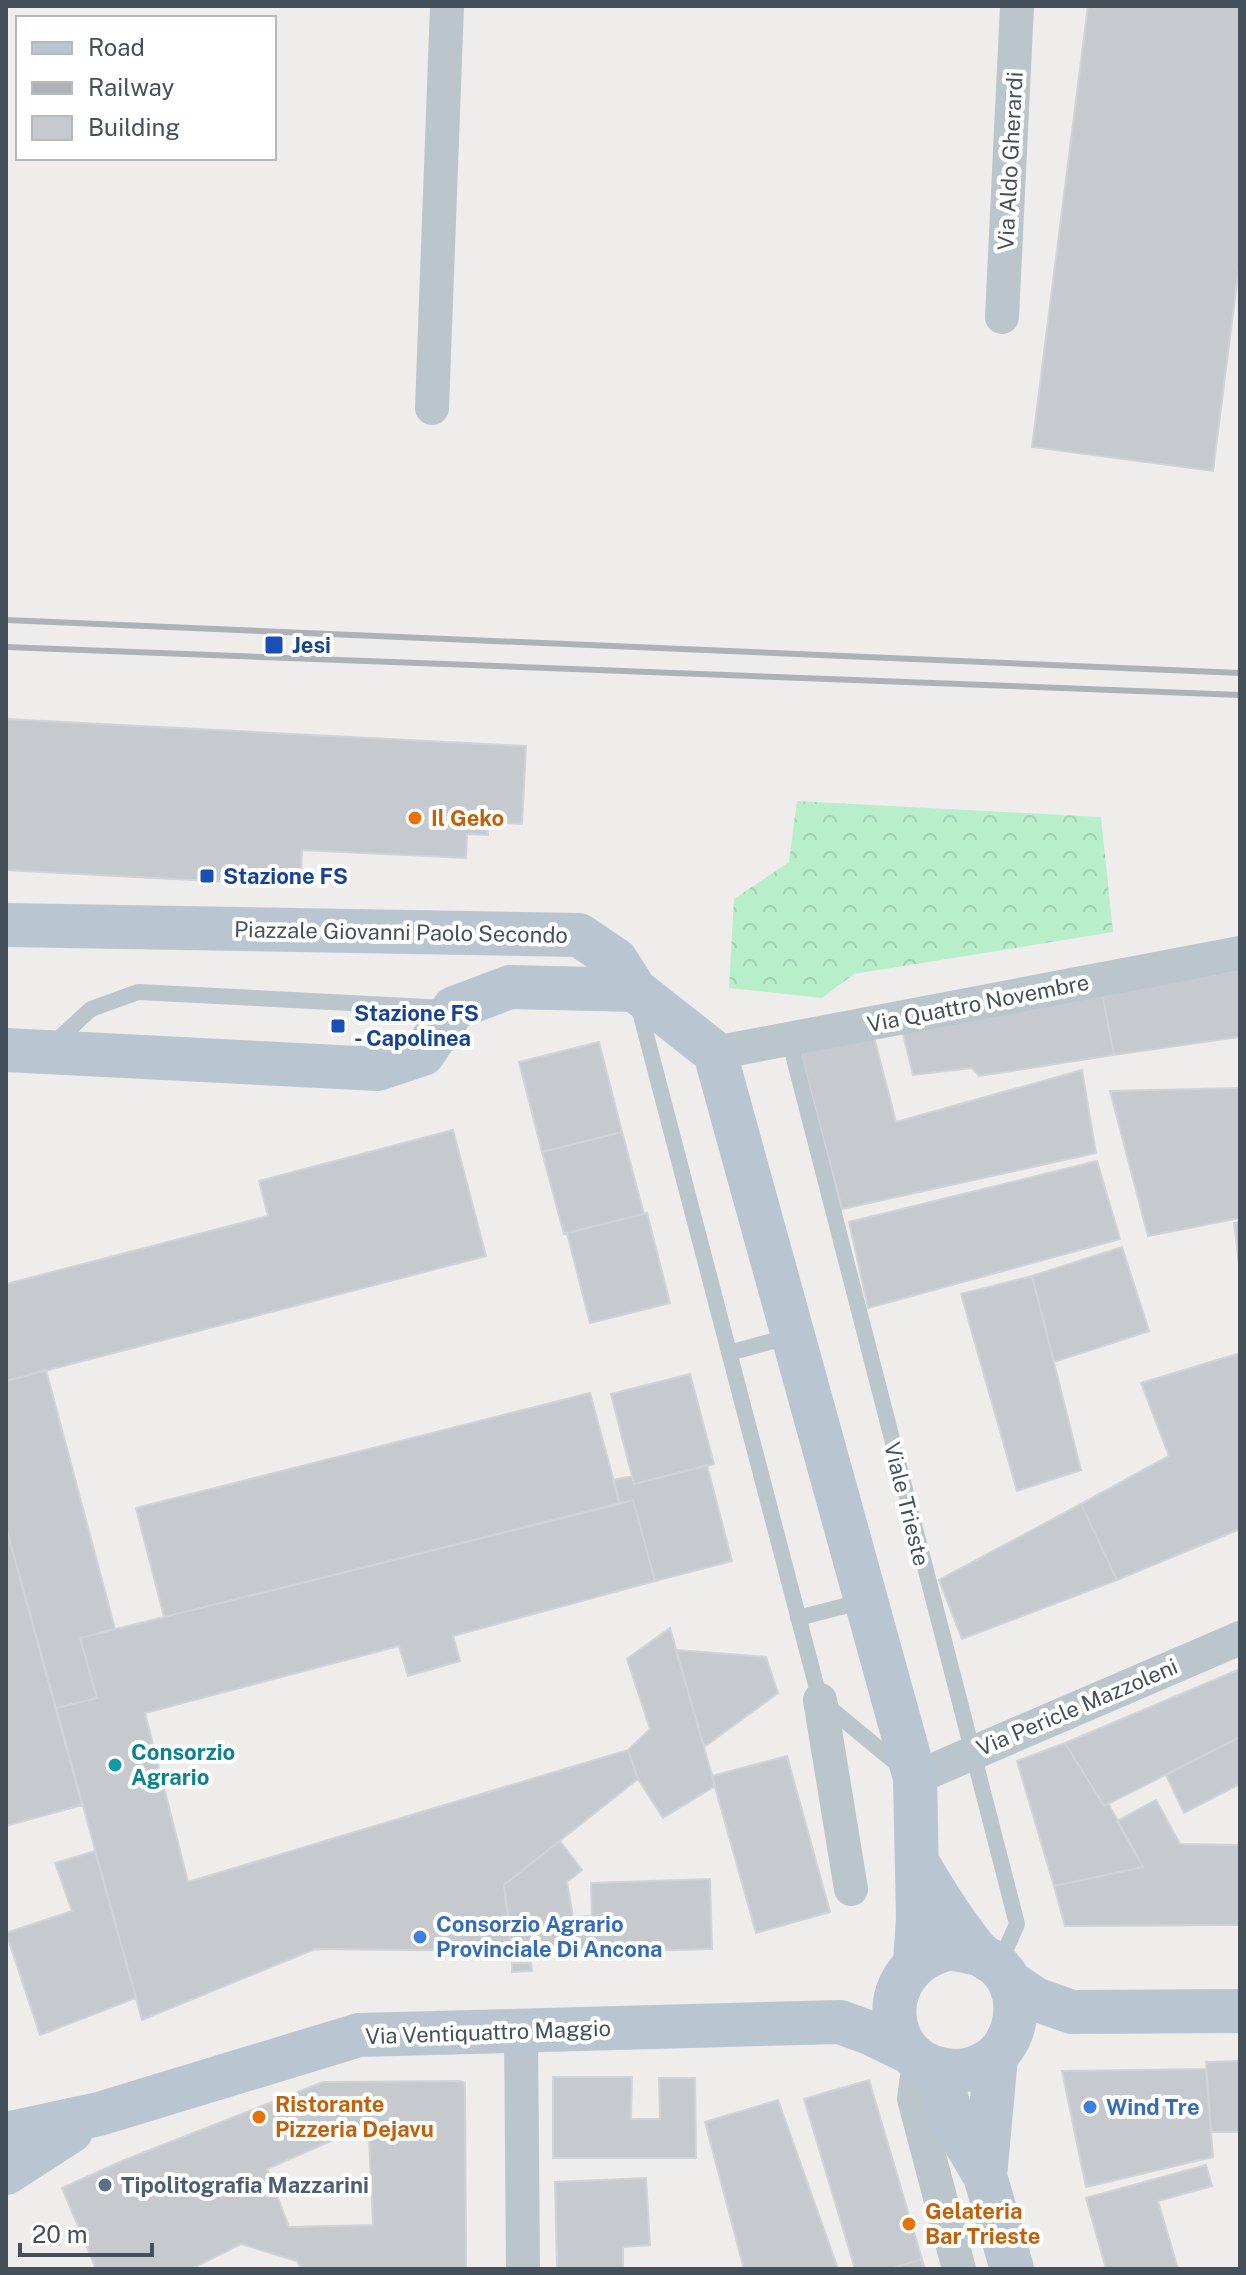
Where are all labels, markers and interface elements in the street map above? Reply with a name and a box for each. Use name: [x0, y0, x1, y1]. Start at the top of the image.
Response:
legend: [16, 16, 276, 160]
text: Road: [88, 33, 145, 61]
street label: Via Aldo Gherardi: [992, 71, 1028, 251]
text: Railway: [88, 73, 174, 101]
text: Building: [88, 113, 180, 141]
place label: Jesi: [292, 632, 331, 658]
marker: Jesi: [263, 634, 285, 656]
place label: Il Geko: [431, 805, 504, 831]
marker: Il Geko: [406, 809, 424, 827]
place label: Stazione FS: [223, 863, 348, 889]
marker: Stazione FS: [198, 867, 216, 885]
street label: Piazzale Giovanni Paolo Secondo: [234, 916, 568, 948]
street label: Via Quattro Novembre: [865, 969, 1091, 1037]
place label: Stazione FS - Capolinea: [354, 1000, 479, 1051]
marker: Stazione FS - Capolinea: [329, 1017, 347, 1035]
street label: Viale Trieste: [879, 1439, 935, 1569]
street label: Via Pericle Mazzoleni: [973, 1653, 1181, 1761]
place label: Consorzio Agrario: [131, 1739, 235, 1790]
marker: Consorzio Agrario: [106, 1756, 124, 1774]
place label: Consorzio Agrario Provinciale Di Ancona: [436, 1911, 662, 1962]
marker: Consorzio Agrario Provinciale Di Ancona: [411, 1928, 429, 1946]
street label: Via Ventiquattro Maggio: [365, 2015, 611, 2049]
place label: Ristorante Pizzeria Dejavu: [275, 2091, 434, 2142]
place label: Wind Tre: [1106, 2094, 1200, 2120]
marker: Wind Tre: [1081, 2098, 1099, 2116]
marker: Ristorante Pizzeria Dejavu: [250, 2108, 268, 2126]
place label: Tipolitografia Mazzarini: [121, 2172, 369, 2198]
marker: Tipolitografia Mazzarini: [96, 2176, 114, 2194]
place label: Gelateria Bar Trieste: [925, 2198, 1040, 2249]
scale bar: [20, 2207, 152, 2257]
marker: Gelateria Bar Trieste: [900, 2215, 918, 2233]
text: 20 m: [32, 2220, 88, 2248]

